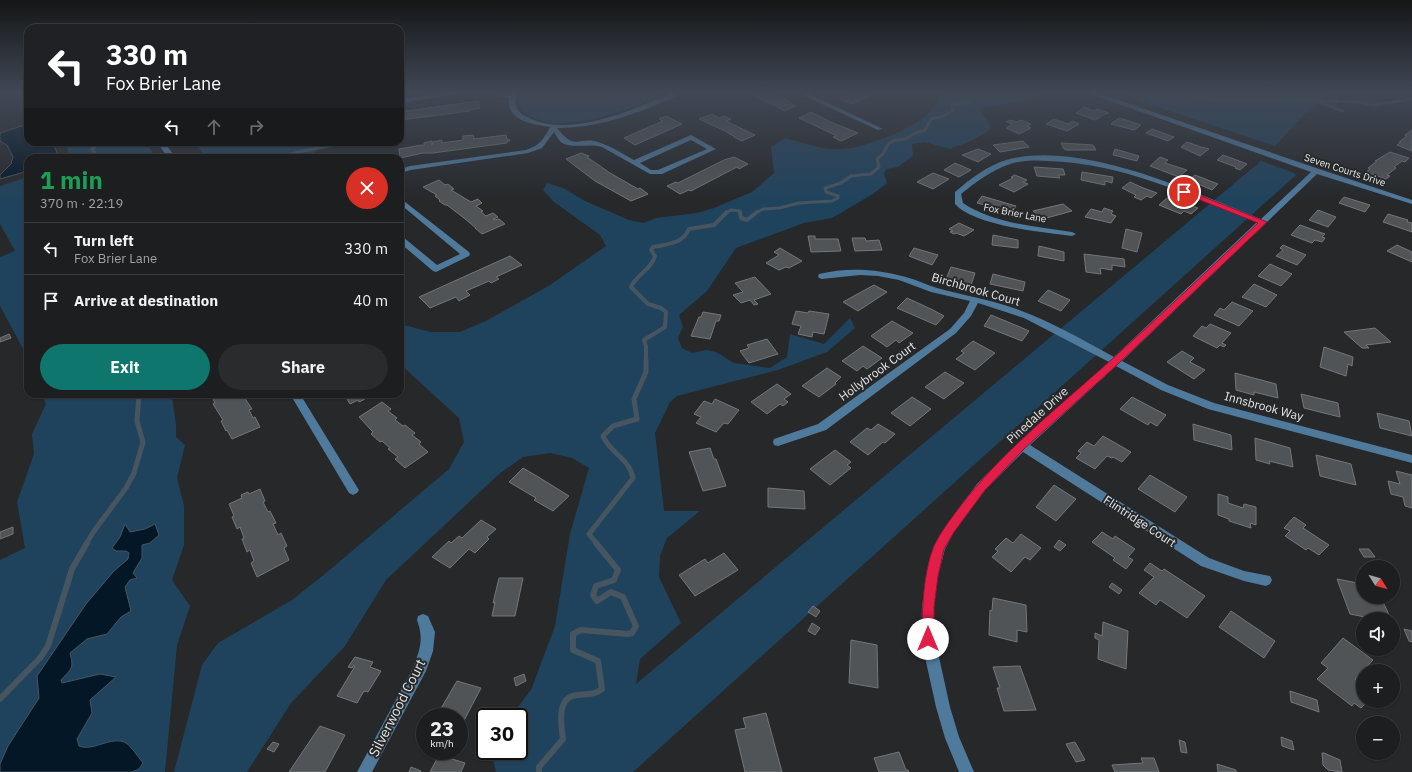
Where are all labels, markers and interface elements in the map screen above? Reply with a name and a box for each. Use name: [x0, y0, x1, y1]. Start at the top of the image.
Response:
text: 330 m: [106, 36, 188, 73]
icon: left: [40, 40, 92, 92]
text: Fox Brier Lane: [106, 72, 221, 95]
icon: left: [161, 116, 183, 138]
icon: ahead: [203, 116, 225, 138]
icon: right: [245, 116, 267, 138]
street label: Seven Courts Drive: [1303, 151, 1388, 189]
text: 1 min: [40, 164, 103, 196]
button: close: [346, 167, 388, 209]
pin: [1167, 175, 1201, 209]
icon: arrive: [1173, 181, 1195, 203]
text: 370 m · 22:19: [40, 195, 123, 212]
street label: Fox Brier Lane: [982, 201, 1048, 226]
text: Turn left: [74, 231, 134, 250]
icon: left: [40, 238, 62, 260]
text: 330 m: [344, 239, 388, 258]
text: Fox Brier Lane: [74, 250, 157, 267]
street label: Birchbrook Court: [930, 269, 1022, 309]
icon: arrive: [40, 290, 62, 312]
text: Arrive at destination: [74, 291, 218, 310]
text: 40 m: [353, 291, 388, 310]
street label: Hollybrook Court: [836, 338, 918, 404]
button: Exit: [40, 344, 210, 390]
button: Share: [218, 344, 388, 390]
street label: Pinedale Drive: [1003, 383, 1071, 447]
street label: Innsbrook Way: [1223, 388, 1305, 424]
street label: Flintridge Court: [1101, 492, 1179, 550]
north arrow: [1356, 560, 1400, 604]
map controls: [1356, 560, 1400, 760]
button: sound: [1356, 612, 1400, 656]
position arrow: [907, 618, 949, 660]
street label: Silverwood Court: [365, 656, 429, 760]
button: +: [1356, 664, 1400, 708]
speed limit sign: 30: [476, 708, 528, 760]
text: 23: [430, 715, 454, 742]
button: −: [1356, 716, 1400, 760]
text: km/h: [430, 737, 454, 750]

